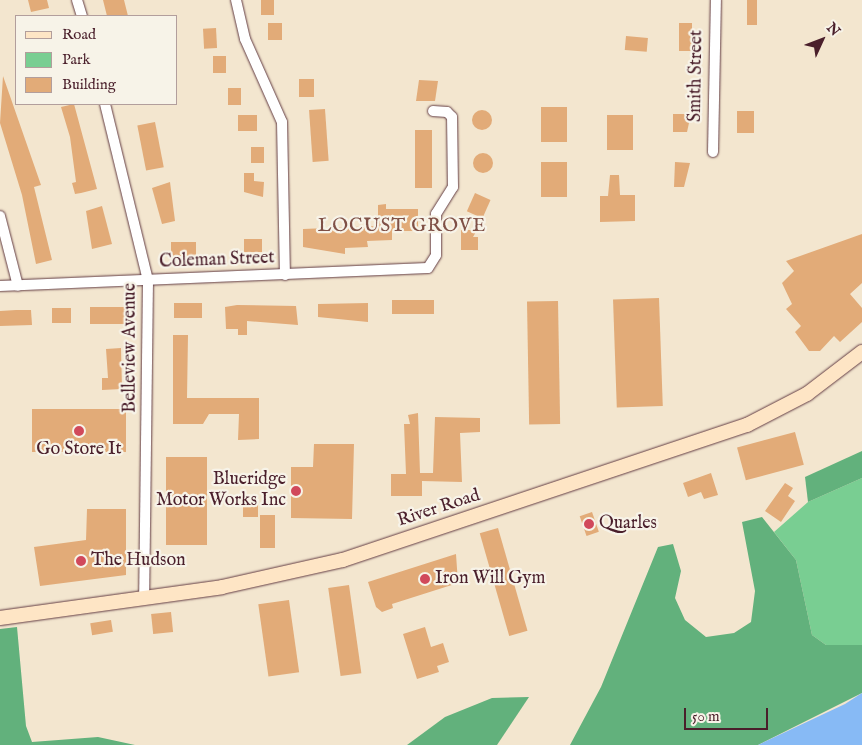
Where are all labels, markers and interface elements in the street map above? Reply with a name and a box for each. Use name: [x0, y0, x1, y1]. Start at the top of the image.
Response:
legend: [15, 15, 178, 105]
north arrow: [797, 15, 847, 65]
text: N: [822, 19, 844, 40]
text: Road: [62, 25, 96, 44]
street label: Smith Street: [685, 30, 709, 122]
text: Park: [62, 50, 91, 69]
text: Building: [62, 75, 116, 94]
district label: LOCUST GROVE: [316, 216, 488, 238]
street label: Coleman Street: [159, 248, 275, 274]
street label: Belleview Avenue: [120, 283, 142, 413]
marker: Go Store It: [73, 425, 85, 437]
place label: Go Store It: [36, 439, 122, 461]
place label: Blueridge Motor Works Inc: [156, 470, 286, 512]
marker: Blueridge Motor Works Inc: [290, 485, 302, 497]
street label: River Road: [395, 485, 483, 533]
place label: Quarles: [599, 513, 657, 535]
marker: Quarles: [583, 518, 595, 530]
place label: The Hudson: [91, 550, 186, 572]
marker: The Hudson: [75, 555, 87, 567]
place label: Iron Will Gym: [435, 568, 545, 590]
marker: Iron Will Gym: [419, 573, 431, 585]
scale bar: [687, 698, 771, 730]
text: 50 m: [692, 707, 720, 726]

